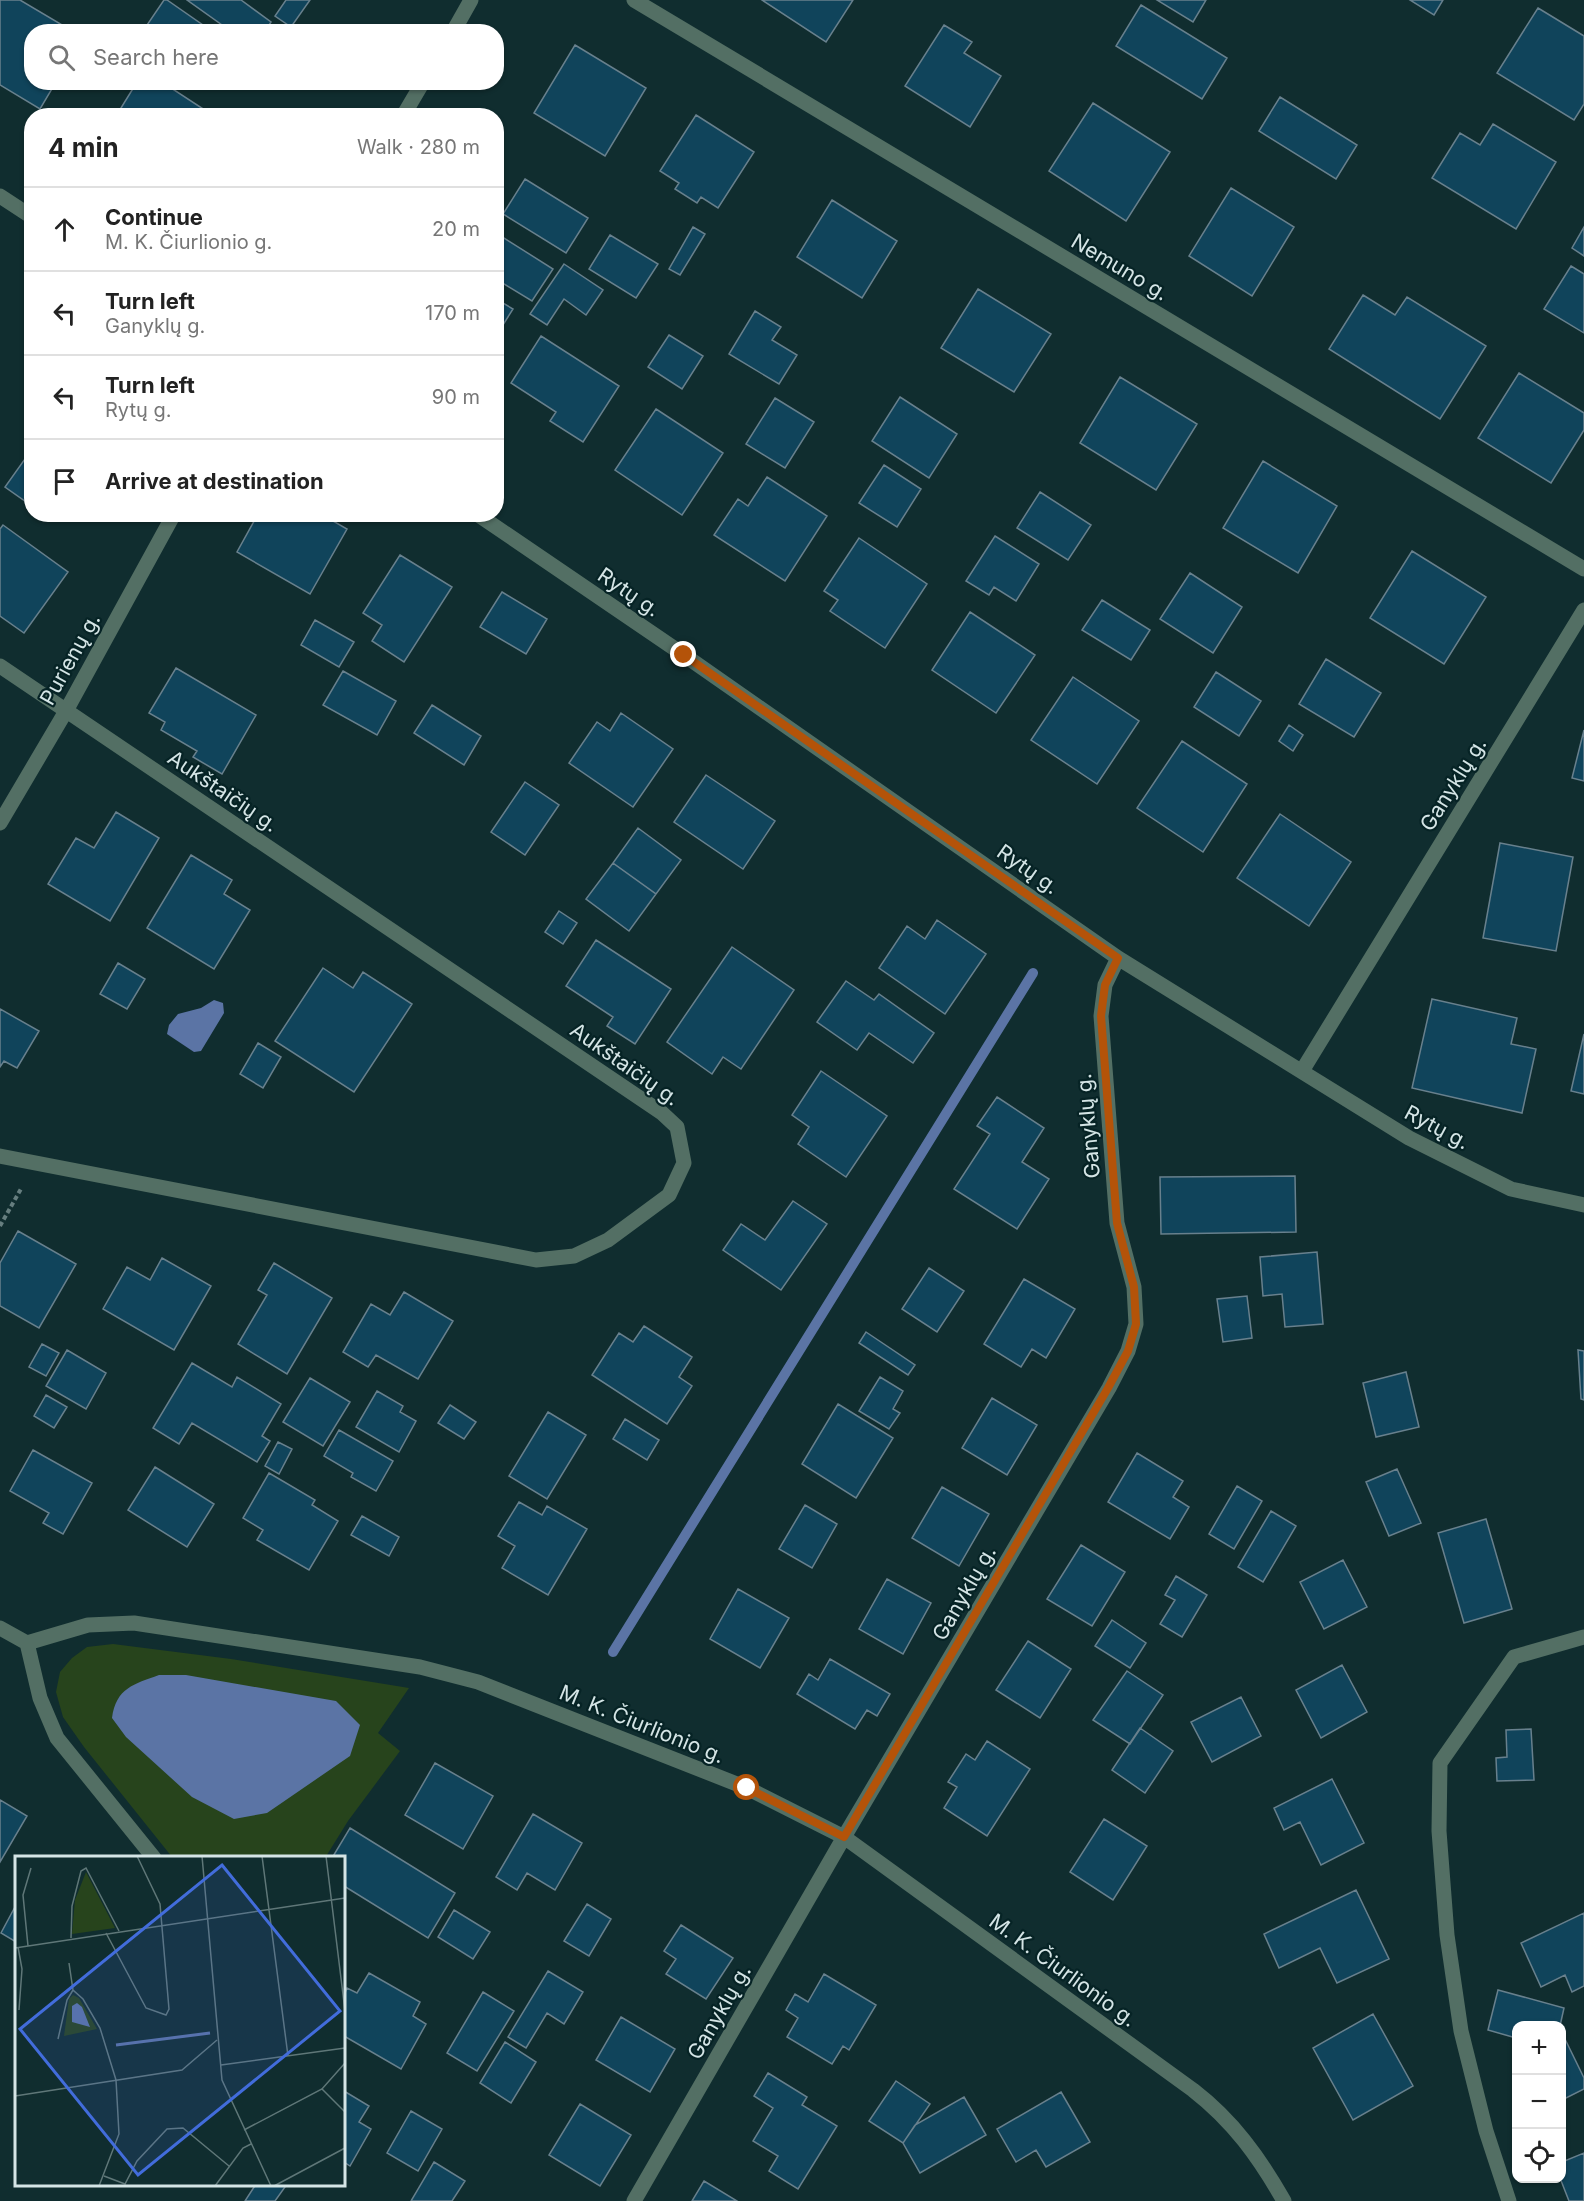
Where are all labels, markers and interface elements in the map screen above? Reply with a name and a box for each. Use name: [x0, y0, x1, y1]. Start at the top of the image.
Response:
search box: [24, 24, 504, 90]
icon: search: [45, 41, 78, 74]
text: Search here: [93, 44, 219, 70]
text: 4 min: [48, 132, 119, 163]
text: Walk · 280 m: [357, 135, 480, 159]
text: Continue: [105, 204, 203, 230]
icon: ahead: [48, 213, 81, 246]
text: 20 m: [432, 217, 480, 241]
street label: Nemuno g.: [1067, 228, 1173, 306]
text: M. K. Čiurlionio g.: [105, 230, 272, 254]
text: Turn left: [105, 288, 195, 314]
icon: left: [48, 297, 81, 330]
text: 170 m: [425, 301, 480, 325]
text: Ganyklų g.: [105, 314, 205, 338]
text: Turn left: [105, 372, 195, 398]
icon: left: [48, 381, 81, 414]
text: 90 m: [432, 385, 480, 409]
text: Rytų g.: [105, 398, 171, 422]
icon: arrive: [48, 465, 81, 498]
text: Arrive at destination: [105, 468, 324, 494]
street label: Rytų g.: [593, 562, 665, 622]
street label: Purienų g.: [35, 609, 105, 709]
route end: [670, 641, 696, 667]
street label: Ganyklų g.: [1414, 733, 1492, 835]
street label: Aukštaičių g.: [163, 745, 283, 837]
street label: Rytų g.: [992, 839, 1064, 899]
street label: Aukštaičių g.: [566, 1017, 684, 1111]
street label: Ganyklų g.: [1071, 1072, 1105, 1180]
street label: Rytų g.: [1400, 1100, 1474, 1154]
street label: Ganyklų g.: [927, 1541, 1001, 1645]
street label: M. K. Čiurlionio g.: [556, 1679, 728, 1769]
route start: [733, 1774, 759, 1800]
inset map: [15, 1856, 345, 2186]
street label: M. K. Čiurlionio g.: [985, 1908, 1141, 2032]
street label: Ganyklų g.: [682, 1960, 756, 2064]
map controls: [1512, 2021, 1566, 2183]
button: +: [1512, 2021, 1566, 2075]
button: −: [1512, 2075, 1566, 2129]
button: locate: [1512, 2129, 1566, 2183]

